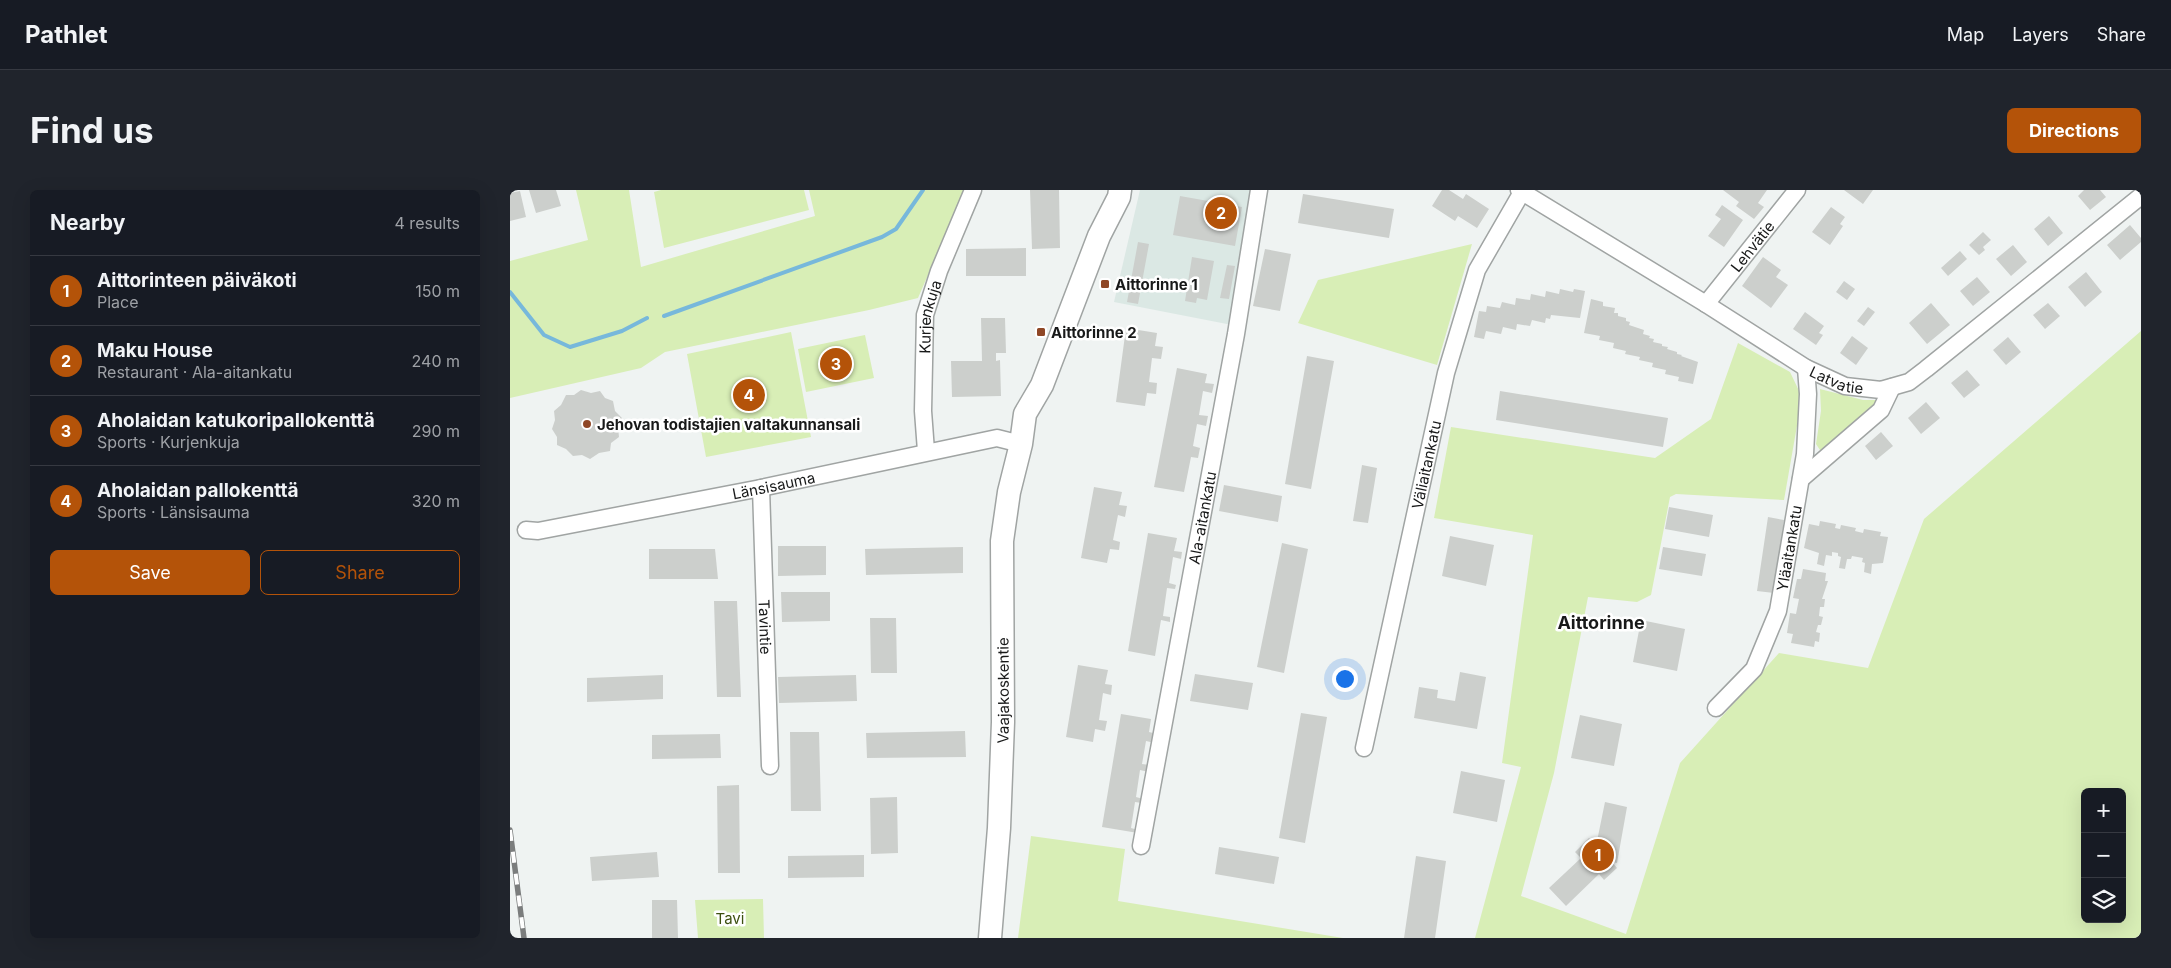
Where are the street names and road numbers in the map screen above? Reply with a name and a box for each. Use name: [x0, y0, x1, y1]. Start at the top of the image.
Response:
street label: Lehvätie: [1726, 217, 1778, 276]
street label: Kurjenkuja: [915, 278, 945, 354]
street label: Latvatie: [1807, 362, 1864, 397]
street label: Väliaitankatu: [1407, 419, 1445, 511]
street label: Länsisauma: [730, 467, 817, 503]
street label: Ala-aitankatu: [1184, 470, 1220, 566]
street label: Yläaitankatu: [1772, 504, 1806, 593]
street label: Tavintie: [755, 599, 776, 655]
street label: Vaajakoskentie: [993, 637, 1013, 744]

